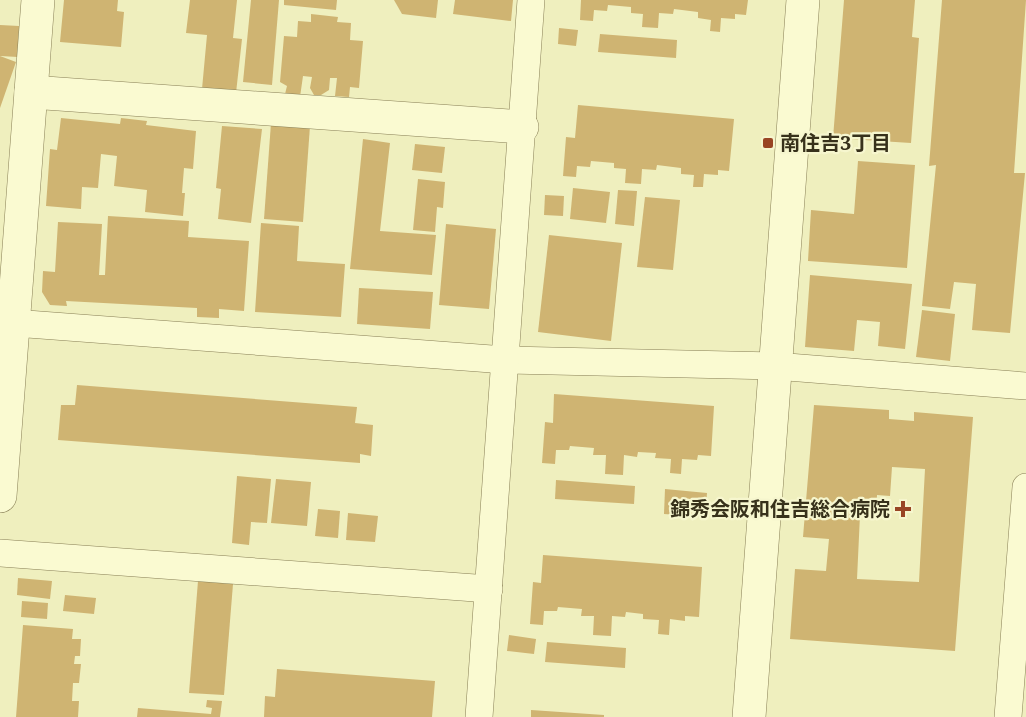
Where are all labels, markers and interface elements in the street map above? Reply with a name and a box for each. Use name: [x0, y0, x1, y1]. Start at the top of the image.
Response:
place label: 南住吉3丁目: [780, 129, 891, 156]
marker: 南住吉3丁目: [761, 136, 775, 150]
place label: 錦秀会阪和住吉総合病院: [670, 495, 890, 522]
marker: 錦秀会阪和住吉総合病院: [894, 500, 912, 518]

